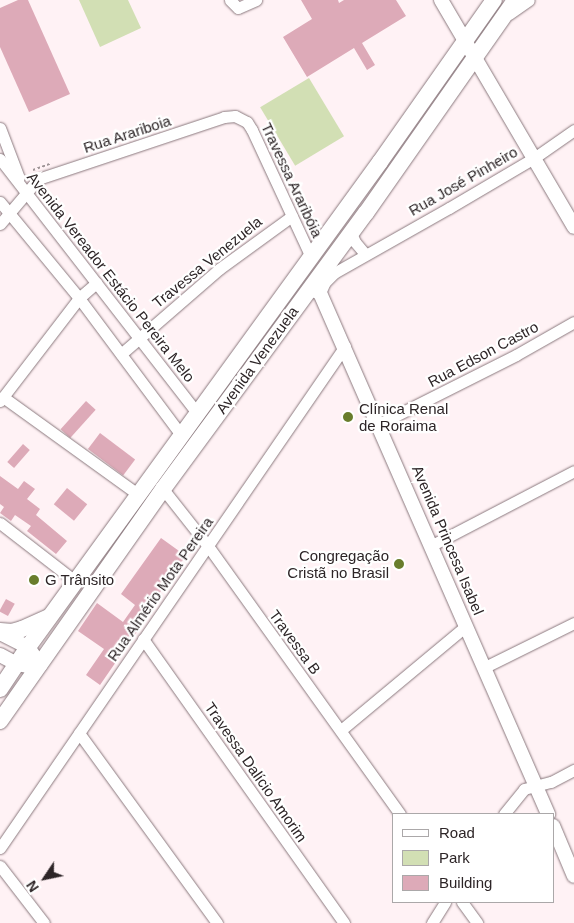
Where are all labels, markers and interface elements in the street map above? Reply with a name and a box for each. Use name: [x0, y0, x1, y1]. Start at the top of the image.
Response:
street label: Rua Arariboia: [81, 111, 173, 157]
street label: Travessa Araribóia: [257, 119, 327, 241]
street label: Rua José Pinheiro: [405, 143, 521, 219]
street label: Avenida Vereador Estácio Pereira Melo: [23, 168, 199, 386]
street label: Travessa Venezuela: [149, 212, 265, 312]
street label: Avenida Venezuela: [212, 303, 302, 417]
street label: Rua Edson Castro: [425, 317, 541, 391]
place label: Clínica Renal de Roraima: [359, 399, 448, 434]
marker: Clínica Renal de Roraima: [341, 410, 355, 424]
street label: Avenida Princesa Isabel: [408, 463, 488, 617]
street label: Rua Almério Mota Pereira: [103, 513, 217, 665]
place label: Congregação Cristã no Brasil: [287, 546, 389, 581]
marker: Congregação Cristã no Brasil: [393, 558, 405, 570]
place label: G Trânsito: [45, 571, 114, 589]
marker: G Trânsito: [27, 573, 41, 587]
street label: Travessa B: [266, 606, 324, 678]
street label: Travessa Dalício Amorim: [201, 698, 311, 846]
legend: [392, 813, 554, 903]
text: Road: [439, 824, 475, 841]
text: Park: [439, 849, 470, 866]
north arrow: [20, 853, 70, 903]
text: Building: [439, 874, 492, 891]
text: N: [23, 878, 42, 895]

